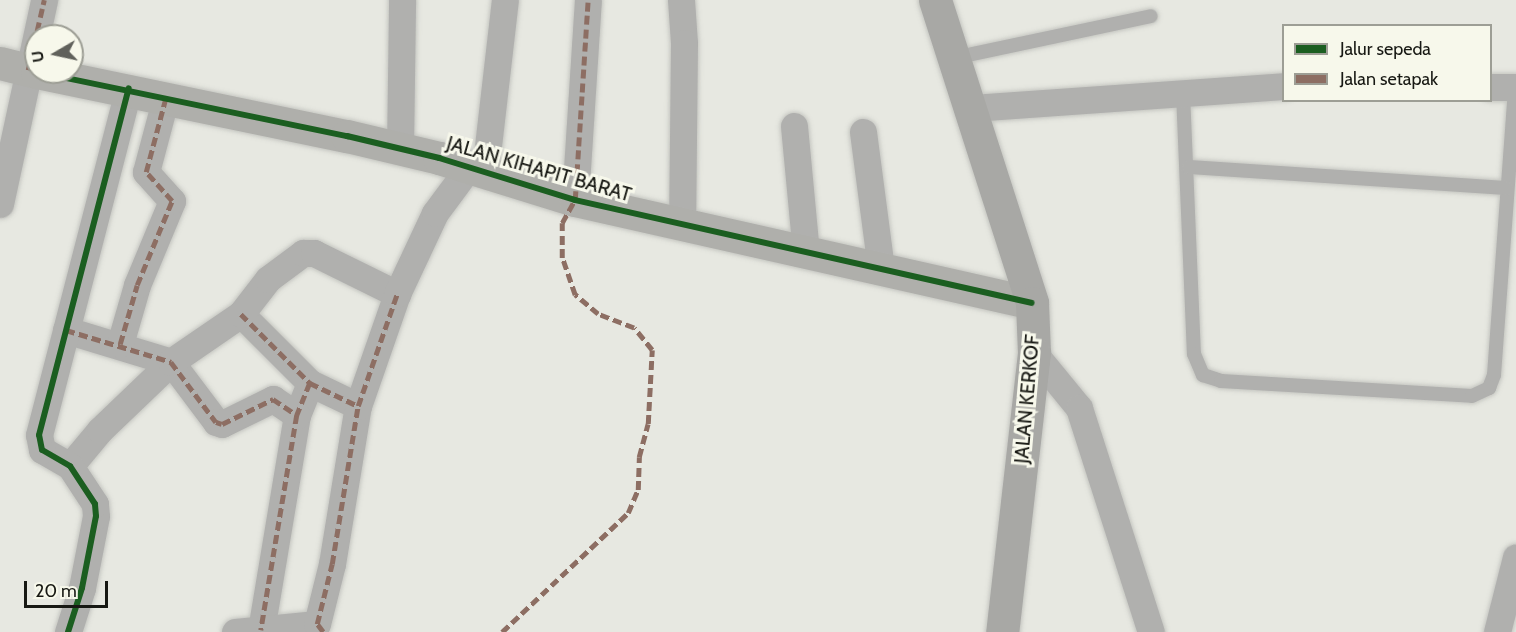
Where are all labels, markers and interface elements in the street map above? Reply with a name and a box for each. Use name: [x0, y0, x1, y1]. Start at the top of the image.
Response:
north arrow: [24, 24, 84, 84]
legend: [1282, 24, 1492, 102]
text: Jalur sepeda: [1340, 38, 1431, 60]
text: U: [27, 49, 48, 64]
text: Jalan setapak: [1340, 68, 1438, 90]
street label: JALAN KIHAPIT BARAT: [444, 131, 634, 207]
street label: JALAN KERKOF: [1009, 333, 1045, 465]
scale bar: [27, 569, 111, 607]
text: 20 m: [35, 580, 77, 602]

